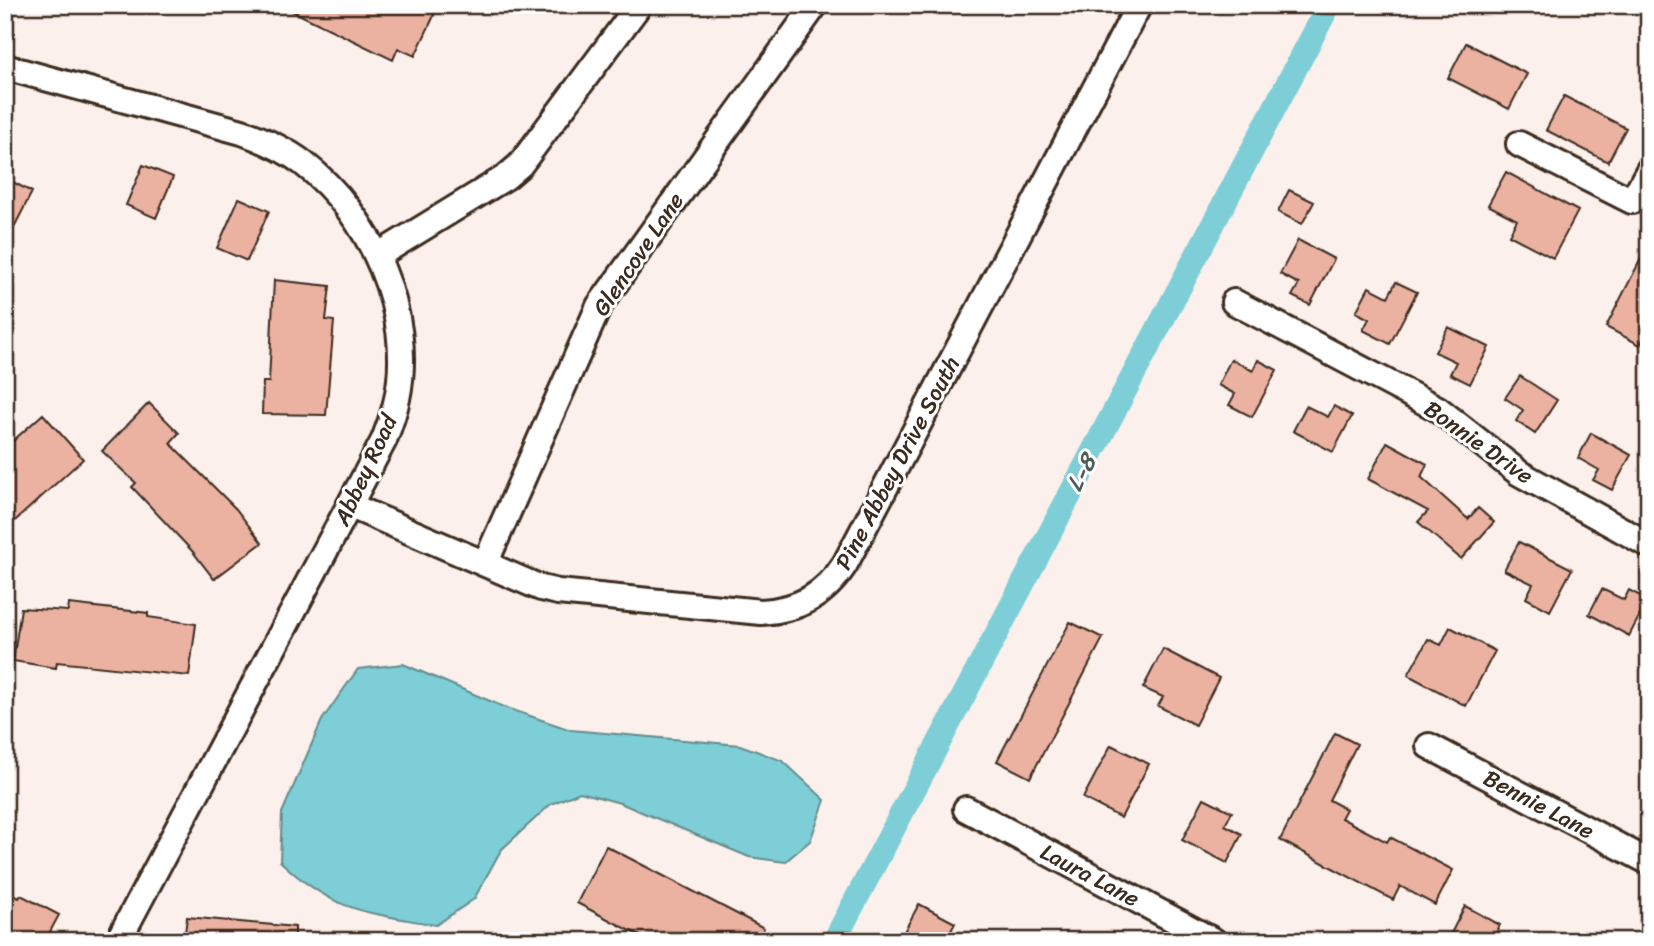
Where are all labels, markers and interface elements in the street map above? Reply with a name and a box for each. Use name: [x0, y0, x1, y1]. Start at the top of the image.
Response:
street label: Glencove Lane: [582, 184, 695, 325]
street label: Pine Abbey Drive South: [824, 349, 971, 578]
street label: Bonnie Drive: [1415, 389, 1542, 496]
street label: Abbey Road: [321, 406, 410, 534]
water label: L-8: [1054, 444, 1110, 499]
street label: Bennie Lane: [1476, 758, 1602, 851]
street label: Laura Lane: [1033, 832, 1147, 919]

